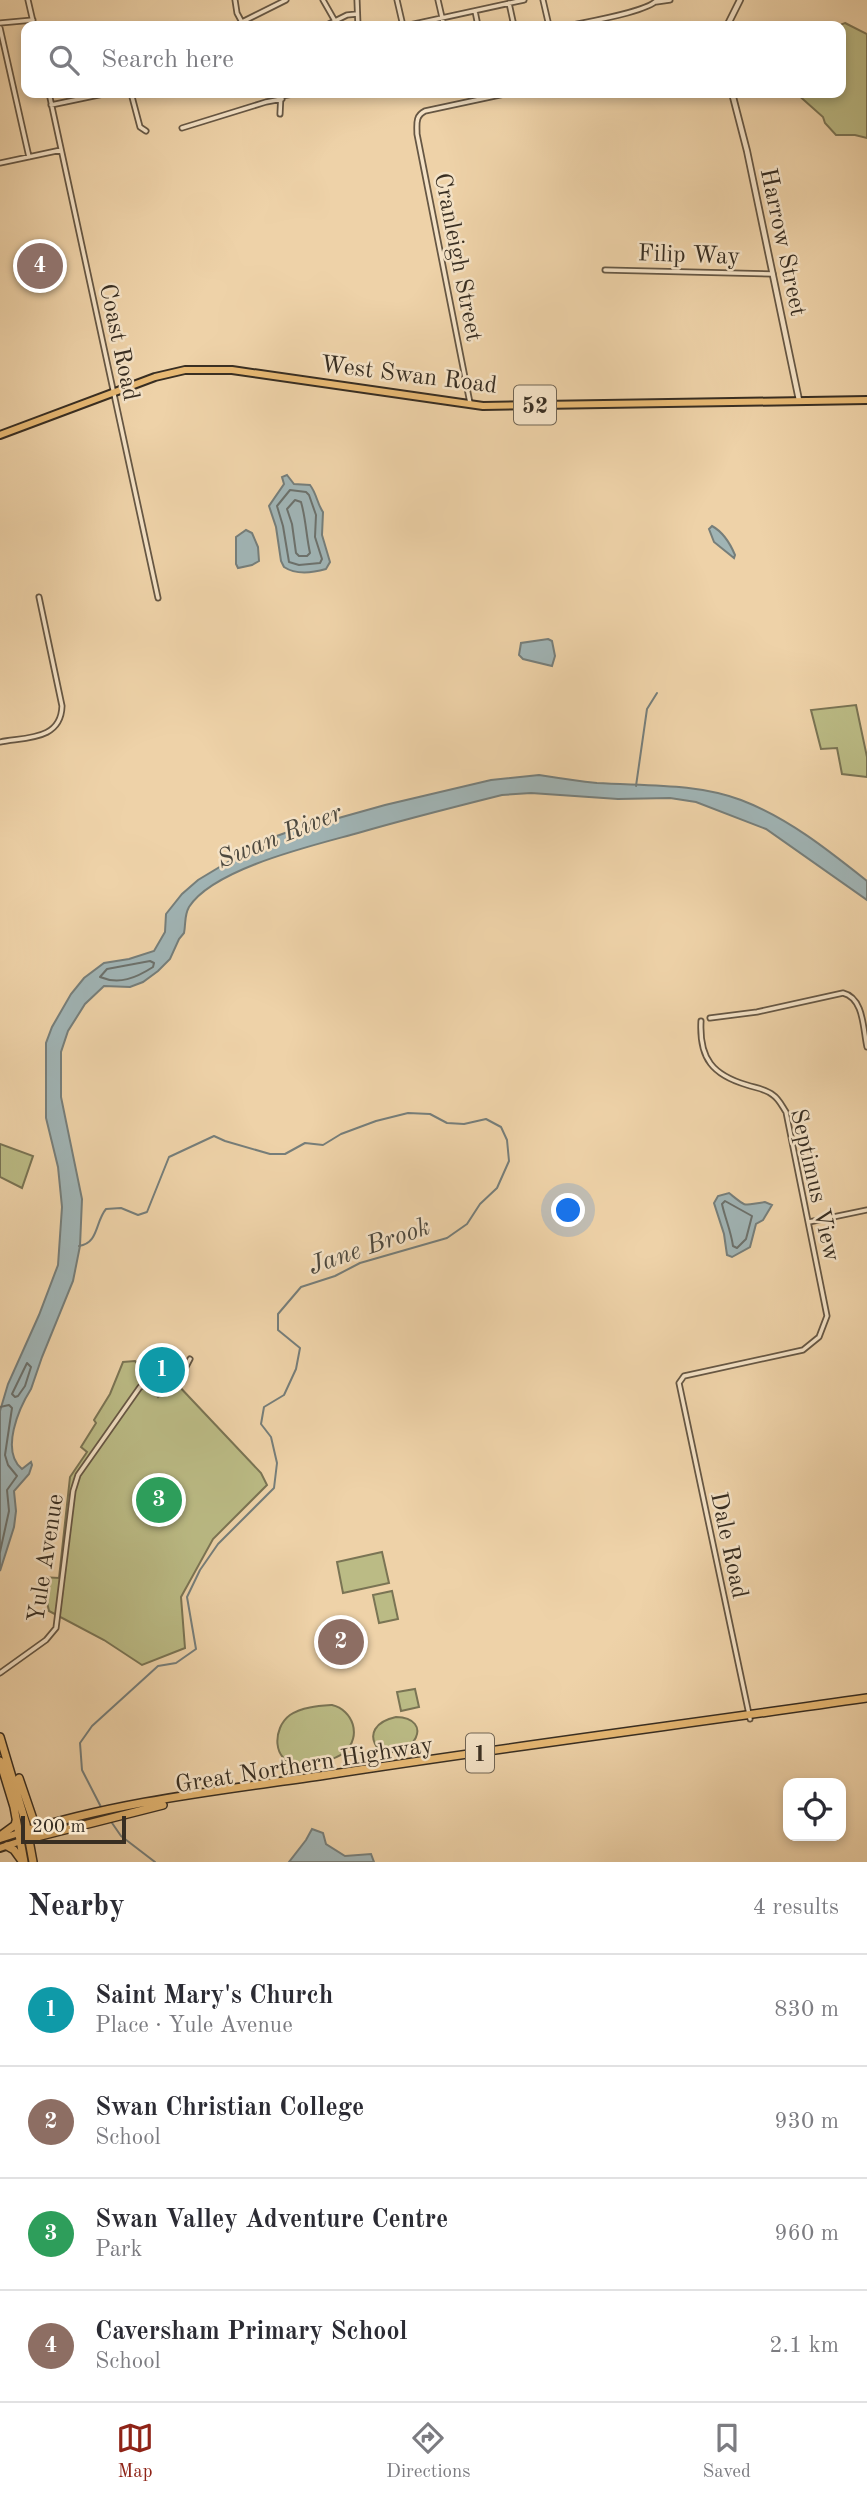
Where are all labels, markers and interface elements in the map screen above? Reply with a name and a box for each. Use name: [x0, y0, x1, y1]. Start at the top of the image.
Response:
search box: [21, 21, 846, 98]
icon: search: [45, 41, 83, 79]
text: Search here: [101, 47, 234, 73]
street label: Harrow Street: [755, 166, 809, 319]
street label: Cranleigh Street: [429, 171, 485, 344]
pin: 4: [17, 240, 63, 292]
street label: Filip Way: [637, 242, 741, 270]
street label: Coast Road: [94, 282, 142, 403]
street label: West Swan Road: [319, 353, 498, 399]
road number: 52: [514, 386, 556, 424]
water label: Swan River: [214, 800, 347, 874]
street label: Septimus View: [785, 1107, 843, 1264]
your location: [551, 1193, 585, 1227]
water label: Jane Brook: [306, 1214, 434, 1280]
pin: 1: [139, 1344, 185, 1396]
pin: 3: [136, 1474, 182, 1526]
street label: Dale Road: [705, 1490, 751, 1601]
street label: Yule Avenue: [25, 1492, 69, 1624]
pin: 2: [318, 1616, 364, 1668]
street label: Great Northern Highway: [174, 1734, 435, 1798]
road number: 1: [466, 1734, 494, 1772]
map controls: [783, 1778, 846, 1841]
button: locate: [783, 1778, 846, 1841]
scale bar: [21, 1813, 126, 1845]
text: 200 m: [32, 1818, 85, 1837]
text: Nearby: [28, 1892, 125, 1922]
text: 4 results: [753, 1896, 839, 1919]
text: Saint Mary's Church: [95, 1983, 333, 2009]
text: 1: [44, 1998, 58, 2021]
text: 830 m: [774, 1998, 839, 2021]
text: Place · Yule Avenue: [95, 2014, 293, 2037]
text: Swan Christian College: [95, 2095, 364, 2121]
text: 2: [44, 2110, 58, 2133]
text: 930 m: [774, 2110, 839, 2133]
text: School: [95, 2126, 161, 2149]
text: Swan Valley Adventure Centre: [95, 2207, 448, 2233]
text: 3: [44, 2222, 58, 2245]
text: 960 m: [774, 2222, 839, 2245]
text: Park: [95, 2238, 142, 2261]
text: Caversham Primary School: [95, 2319, 408, 2345]
text: 4: [44, 2334, 58, 2357]
text: 2.1 km: [769, 2334, 839, 2357]
text: School: [95, 2350, 161, 2373]
tab: Map: [116, 2419, 154, 2484]
tab: Directions: [386, 2419, 471, 2484]
tab: Saved: [703, 2419, 751, 2484]

